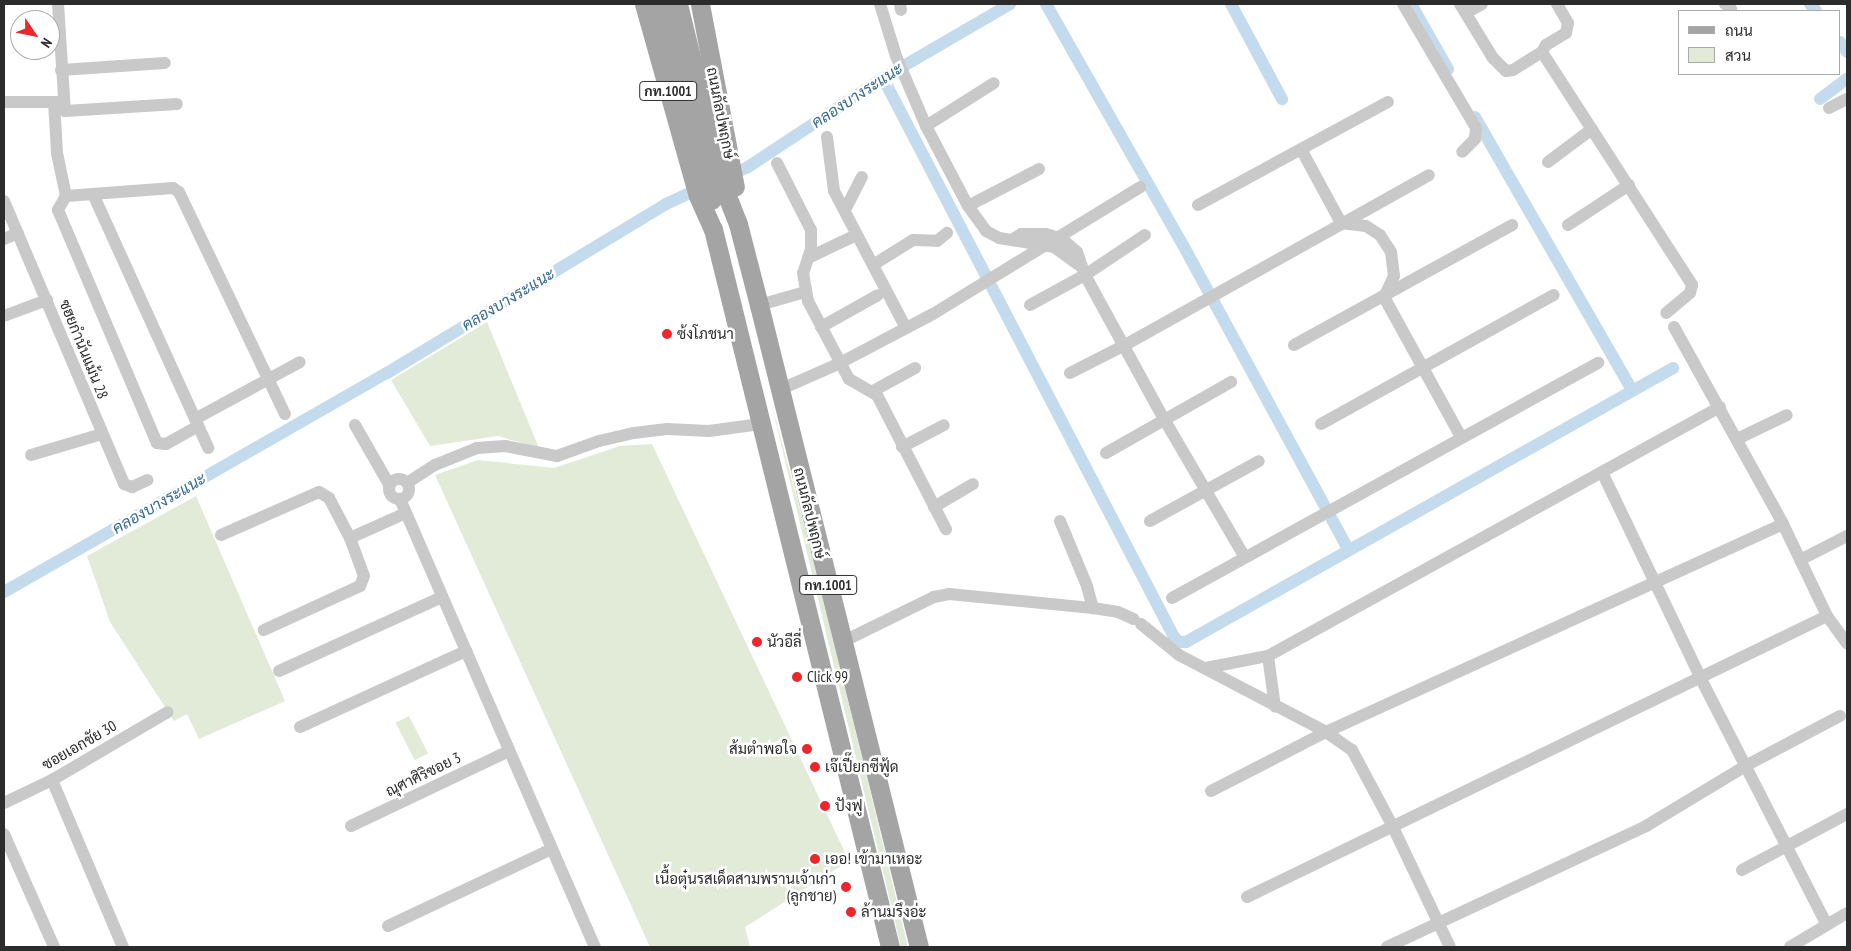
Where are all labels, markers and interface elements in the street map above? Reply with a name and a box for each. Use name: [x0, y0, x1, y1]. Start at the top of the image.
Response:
north arrow: [10, 10, 60, 60]
legend: [1678, 10, 1841, 75]
text: ถนน: [1725, 21, 1753, 40]
text: N: [37, 35, 56, 51]
text: สวน: [1725, 46, 1751, 65]
water label: คลองบางระแนะ: [808, 58, 906, 132]
street label: ถนนกัลปพฤกษ์: [703, 65, 739, 161]
road number: กท.1001: [638, 80, 698, 102]
water label: คลองบางระแนะ: [458, 264, 558, 334]
street label: ซฮยกำนันแม้น 28: [56, 297, 112, 401]
place label: ซ้งโภชนา: [677, 325, 734, 343]
marker: ซ้งโภชนา: [661, 328, 673, 340]
street label: ถนนกัลปพฤกษ์: [790, 466, 830, 560]
water label: คลองบางระแนะ: [109, 468, 209, 538]
road number: กท.1001: [798, 574, 858, 596]
place label: นัวอีลี่: [767, 633, 802, 651]
marker: นัวอีลี่: [751, 636, 763, 648]
place label: Click 99: [807, 668, 848, 686]
marker: Click 99: [791, 671, 803, 683]
street label: ซอยเอกชัย 30: [39, 716, 119, 774]
place label: ส้มตำพอใจ: [729, 740, 797, 758]
marker: ส้มตำพอใจ: [801, 743, 813, 755]
street label: ณุศาศิริซอย 3: [382, 748, 464, 800]
place label: เจ๊เปี๊ยกซีฟู้ด: [825, 758, 899, 776]
marker: เจ๊เปี๊ยกซีฟู้ด: [809, 761, 821, 773]
place label: ปังฟู: [835, 797, 862, 815]
marker: ปังฟู: [819, 800, 831, 812]
place label: เออ! เข้ามาเหอะ: [825, 850, 922, 868]
marker: เออ! เข้ามาเหอะ: [809, 853, 821, 865]
place label: เนื้อตุ๋นรสเด็ดสามพรานเจ้าเก่า (ลูกชาย): [655, 869, 836, 904]
marker: เนื้อตุ๋นรสเด็ดสามพรานเจ้าเก่า (ลูกชาย): [840, 881, 852, 893]
place label: ล้านมรึงอ่ะ: [861, 903, 927, 921]
marker: ล้านมรึงอ่ะ: [845, 906, 857, 918]

